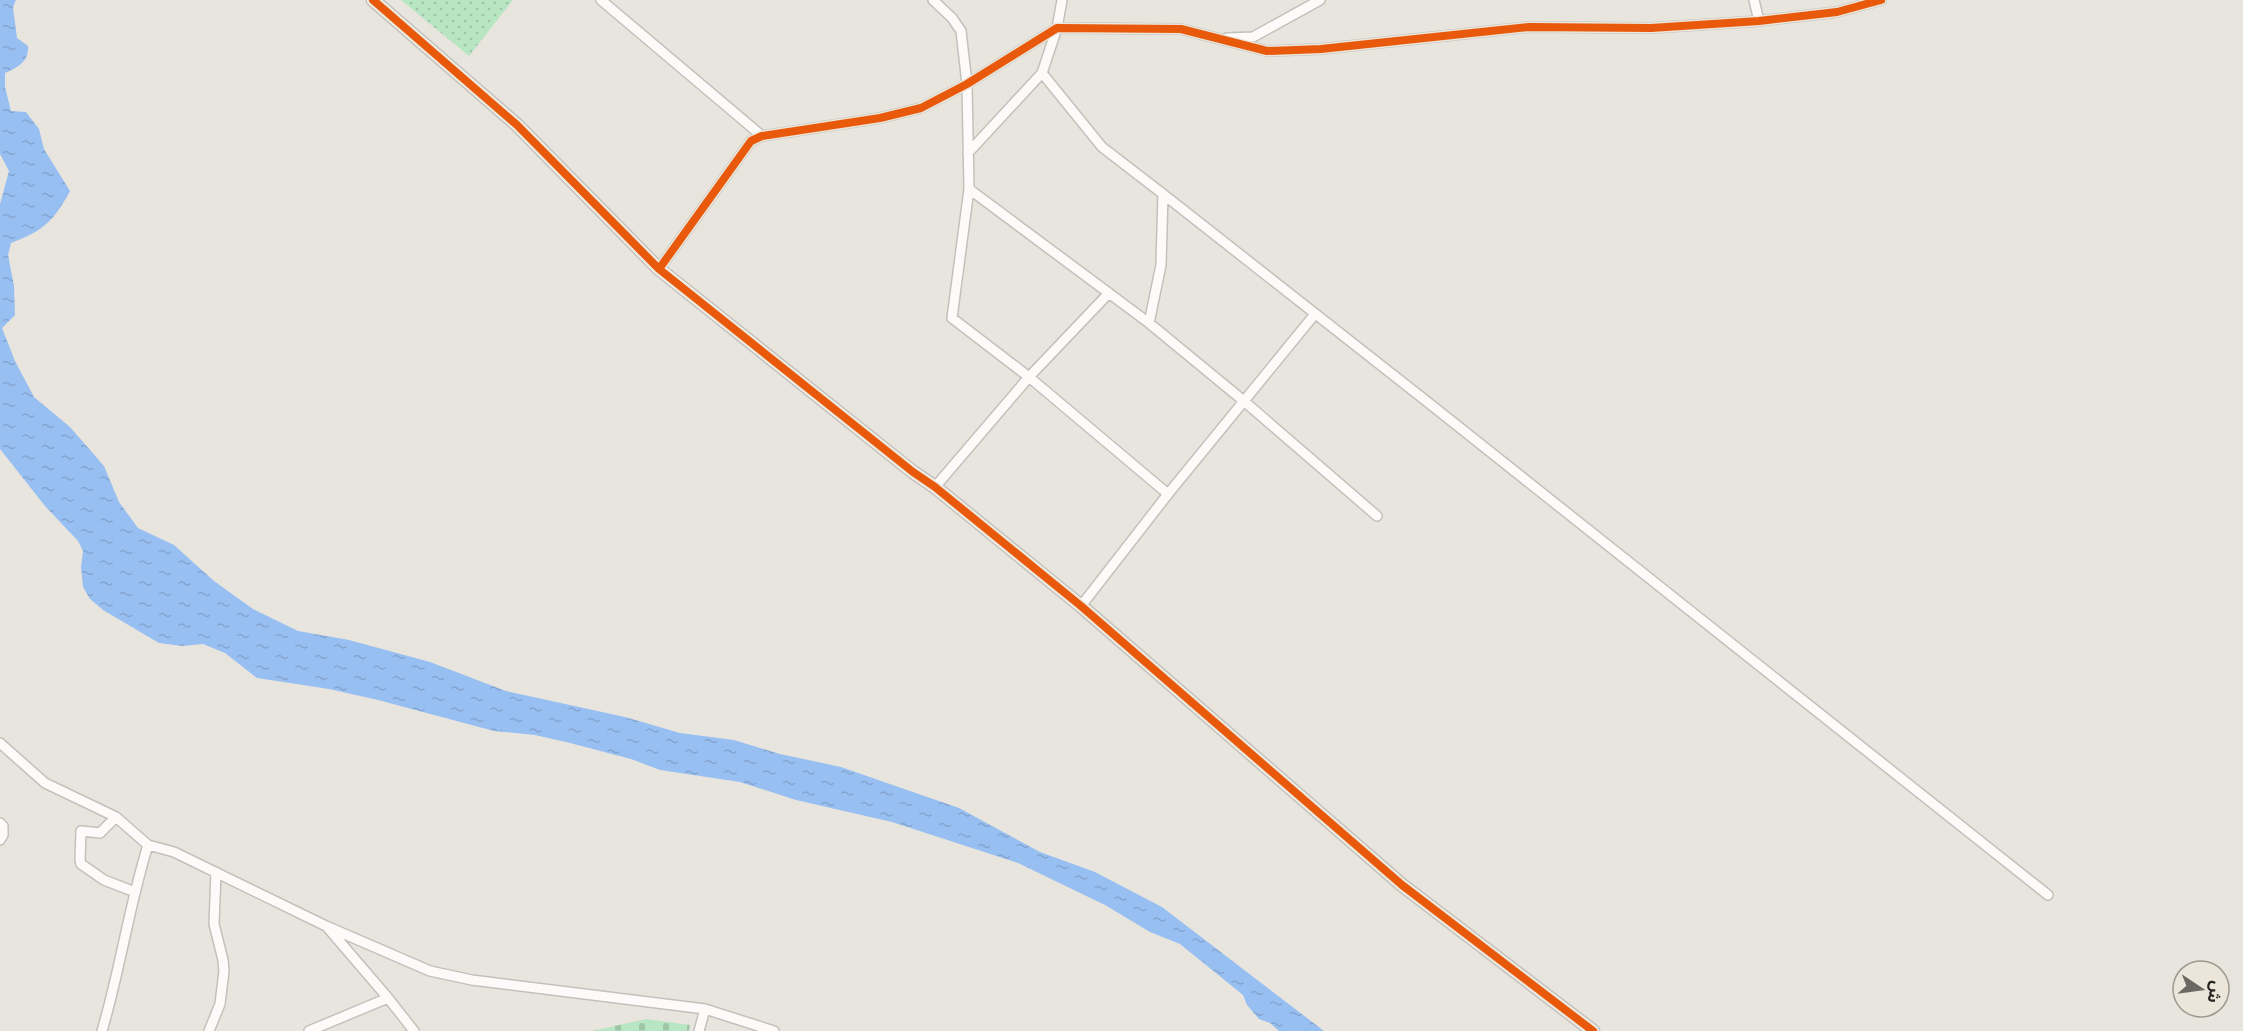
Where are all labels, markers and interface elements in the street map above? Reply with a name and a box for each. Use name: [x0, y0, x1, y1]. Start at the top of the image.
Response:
north arrow: [2171, 959, 2231, 1019]
text: ش: [2203, 979, 2227, 1005]

